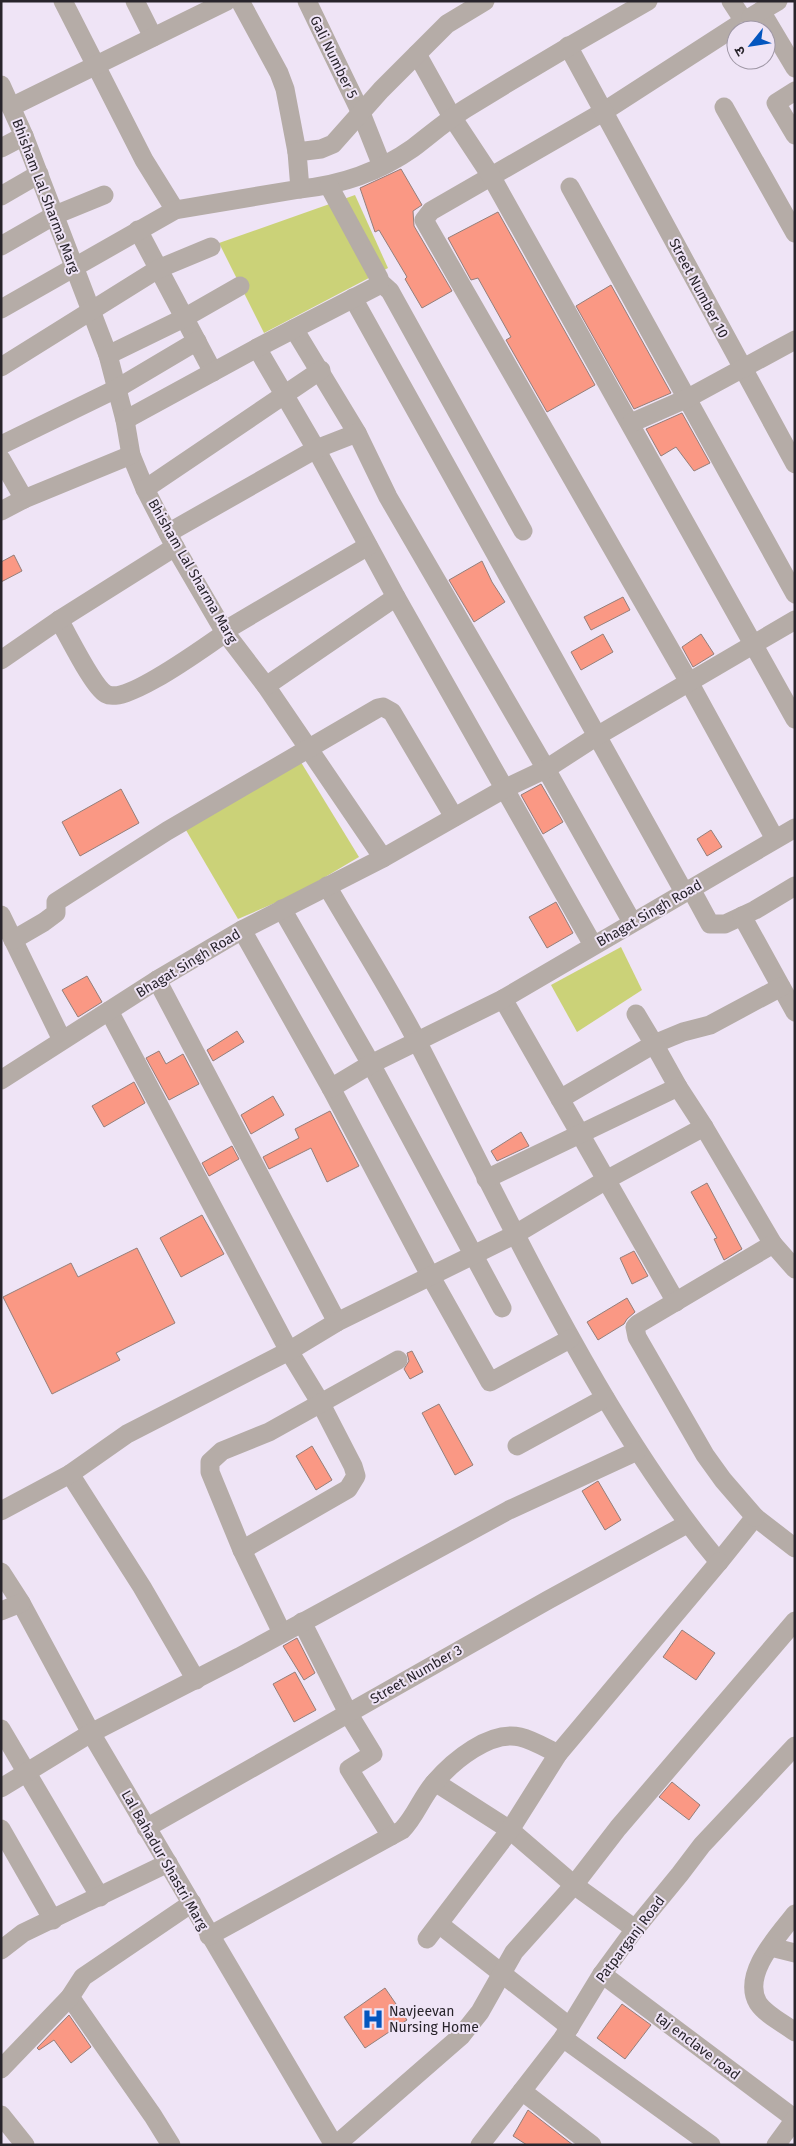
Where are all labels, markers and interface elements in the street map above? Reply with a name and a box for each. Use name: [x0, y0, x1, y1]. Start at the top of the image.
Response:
street label: Gali Number 5: [306, 13, 361, 101]
north arrow: [726, 20, 776, 70]
text: उ: [730, 43, 750, 59]
street label: Bhisham Lal Sharma Marg: [8, 117, 83, 276]
street label: Street Number 10: [665, 236, 732, 341]
street label: Bhisham Lal Sharma Marg: [144, 496, 241, 647]
street label: Bhagat Singh Road: [594, 876, 705, 951]
street label: Bhagat Singh Road: [133, 926, 244, 1001]
street label: Street Number 3: [367, 1641, 465, 1708]
street label: Lal Bahadur Shastri Marg: [118, 1787, 212, 1934]
street label: Patparganj Road: [592, 1893, 668, 1986]
place label: Navjeevan Nursing Home: [389, 2003, 479, 2036]
hospital icon: Navjeevan Nursing Home: [360, 2006, 386, 2032]
street label: taj enclave road: [652, 2009, 743, 2084]

